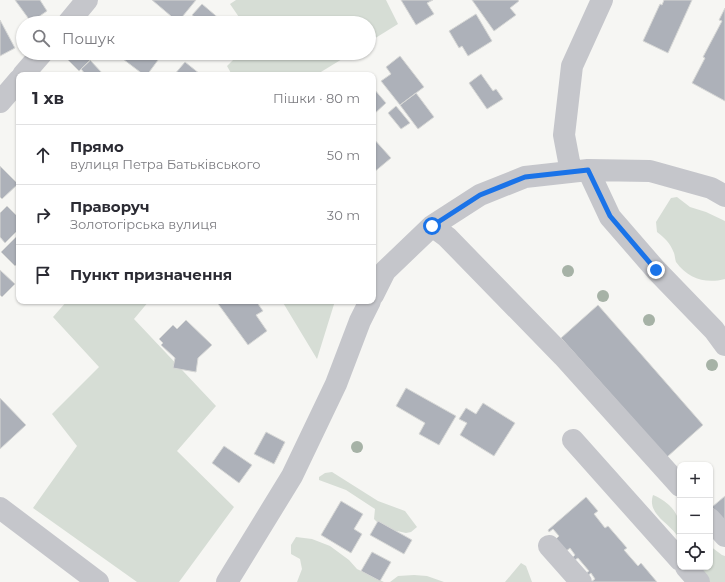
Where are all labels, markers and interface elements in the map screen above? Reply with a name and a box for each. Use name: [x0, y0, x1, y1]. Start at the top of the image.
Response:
search box: [16, 16, 376, 60]
icon: search: [30, 27, 52, 49]
text: Пошук: [62, 29, 115, 48]
text: 1 хв: [32, 88, 64, 108]
text: Пішки · 80 m: [273, 90, 360, 106]
text: Прямо: [70, 137, 124, 156]
icon: ahead: [32, 144, 54, 166]
text: 50 m: [327, 147, 360, 163]
text: вулиця Петра Батьківського: [70, 156, 261, 172]
text: Праворуч: [70, 197, 150, 216]
icon: right: [32, 204, 54, 226]
text: 30 m: [327, 207, 360, 223]
text: Золотогірська вулиця: [70, 216, 217, 232]
route start: [423, 217, 441, 235]
route end: [647, 261, 665, 279]
icon: arrive: [32, 264, 54, 286]
text: Пункт призначення: [70, 265, 232, 284]
map controls: [677, 462, 713, 570]
button: +: [677, 462, 713, 498]
button: −: [677, 498, 713, 534]
button: locate: [677, 534, 713, 570]

